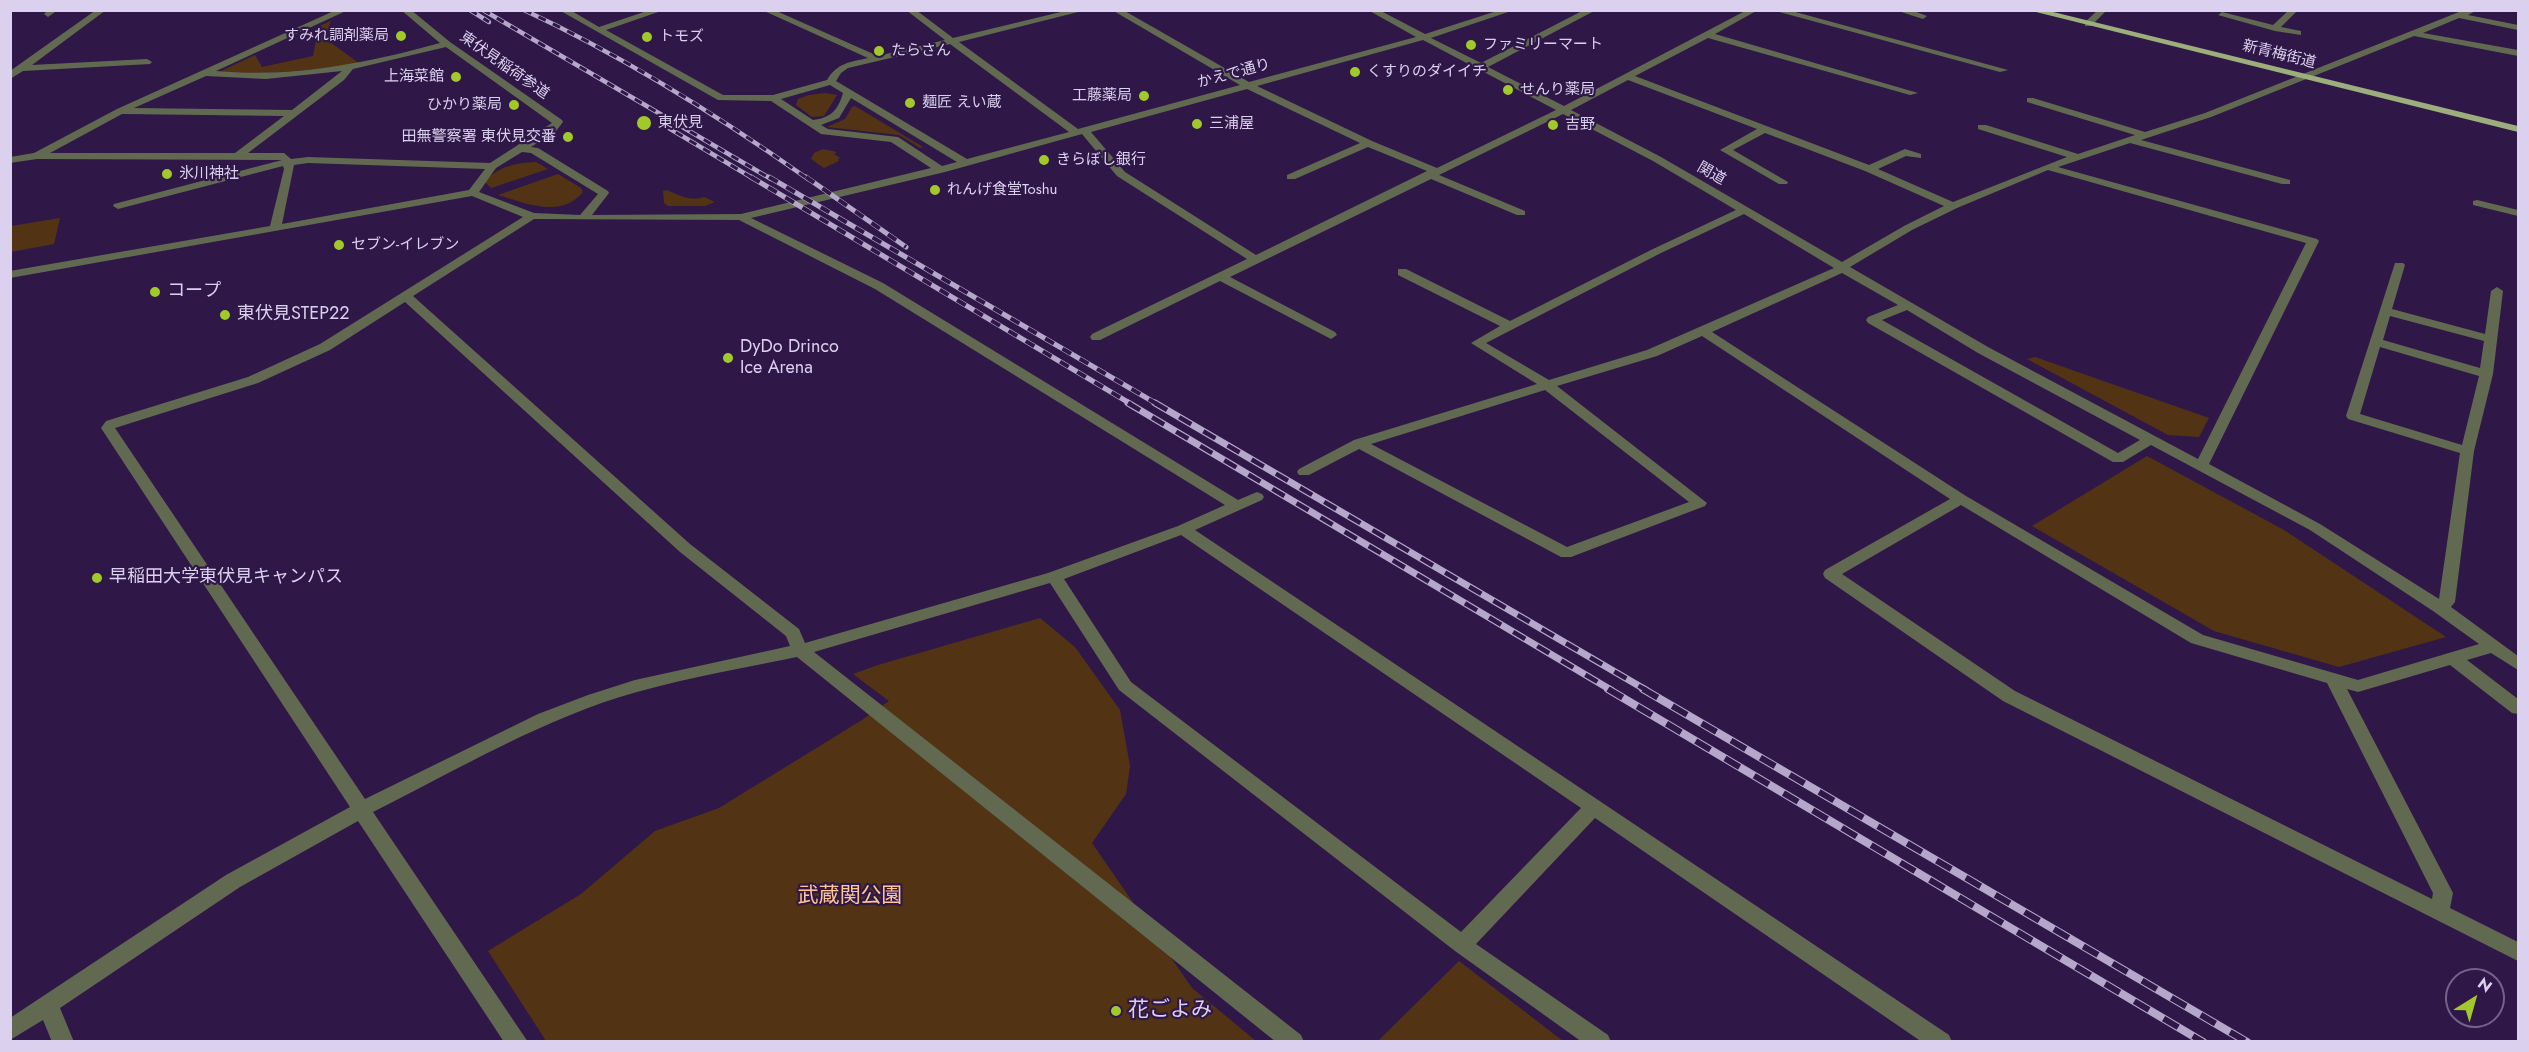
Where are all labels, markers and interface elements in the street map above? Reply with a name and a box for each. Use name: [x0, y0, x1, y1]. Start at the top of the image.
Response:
place label: すみれ調剤薬局: [284, 27, 389, 45]
place label: トモズ: [659, 28, 704, 46]
marker: すみれ調剤薬局: [394, 29, 408, 43]
street label: 東伏見稲荷参道: [456, 29, 552, 103]
marker: トモズ: [640, 30, 654, 44]
place label: ファミリーマート: [1483, 36, 1603, 54]
street label: 新青梅街道: [2240, 37, 2318, 73]
marker: ファミリーマート: [1464, 38, 1478, 52]
place label: たらさん: [891, 42, 951, 60]
marker: たらさん: [872, 44, 886, 58]
street label: かえで通り: [1195, 56, 1273, 92]
place label: くすりのダイイチ: [1367, 63, 1487, 81]
marker: くすりのダイイチ: [1348, 65, 1362, 79]
place label: 上海菜館: [384, 68, 444, 86]
marker: 上海菜館: [449, 70, 463, 84]
place label: せんり薬局: [1520, 81, 1595, 99]
marker: せんり薬局: [1501, 83, 1515, 97]
place label: 工藤薬局: [1072, 87, 1132, 105]
marker: 工藤薬局: [1137, 89, 1151, 103]
place label: 麺匠 えい蔵: [922, 94, 1001, 112]
place label: ひかり薬局: [427, 96, 502, 114]
marker: 麺匠 えい蔵: [903, 96, 917, 110]
marker: ひかり薬局: [507, 98, 521, 112]
marker: 東伏見: [635, 114, 653, 132]
place label: 東伏見: [658, 114, 703, 132]
place label: 三浦屋: [1209, 115, 1254, 133]
place label: 吉野: [1565, 116, 1595, 134]
marker: 三浦屋: [1190, 117, 1204, 131]
marker: 吉野: [1546, 118, 1560, 132]
place label: 田無警察署 東伏見交番: [402, 128, 556, 146]
marker: 田無警察署 東伏見交番: [561, 130, 575, 144]
place label: きらぼし銀行: [1056, 151, 1146, 169]
marker: きらぼし銀行: [1037, 153, 1051, 167]
street label: 関道: [1694, 159, 1728, 189]
place label: 氷川神社: [179, 165, 239, 183]
marker: 氷川神社: [160, 167, 174, 181]
place label: れんげ食堂Toshu: [947, 181, 1057, 199]
marker: れんげ食堂Toshu: [928, 183, 942, 197]
place label: セブン-イレブン: [351, 236, 459, 254]
marker: セブン-イレブン: [332, 238, 346, 252]
place label: コープ: [167, 281, 221, 303]
marker: コープ: [148, 285, 162, 299]
place label: 東伏見STEP22: [237, 304, 349, 326]
marker: 東伏見STEP22: [218, 308, 232, 322]
place label: DyDo Drinco Ice Arena: [740, 337, 839, 380]
marker: DyDo Drinco Ice Arena: [721, 351, 735, 365]
place label: 早稲田大学東伏見キャンパス: [109, 567, 343, 589]
marker: 早稲田大学東伏見キャンパス: [90, 571, 104, 585]
park label: 武蔵関公園: [798, 884, 902, 910]
north arrow: [2445, 968, 2505, 1028]
text: N: [2473, 972, 2497, 998]
place label: 花ごよみ: [1128, 998, 1212, 1024]
marker: 花ごよみ: [1109, 1004, 1123, 1018]

